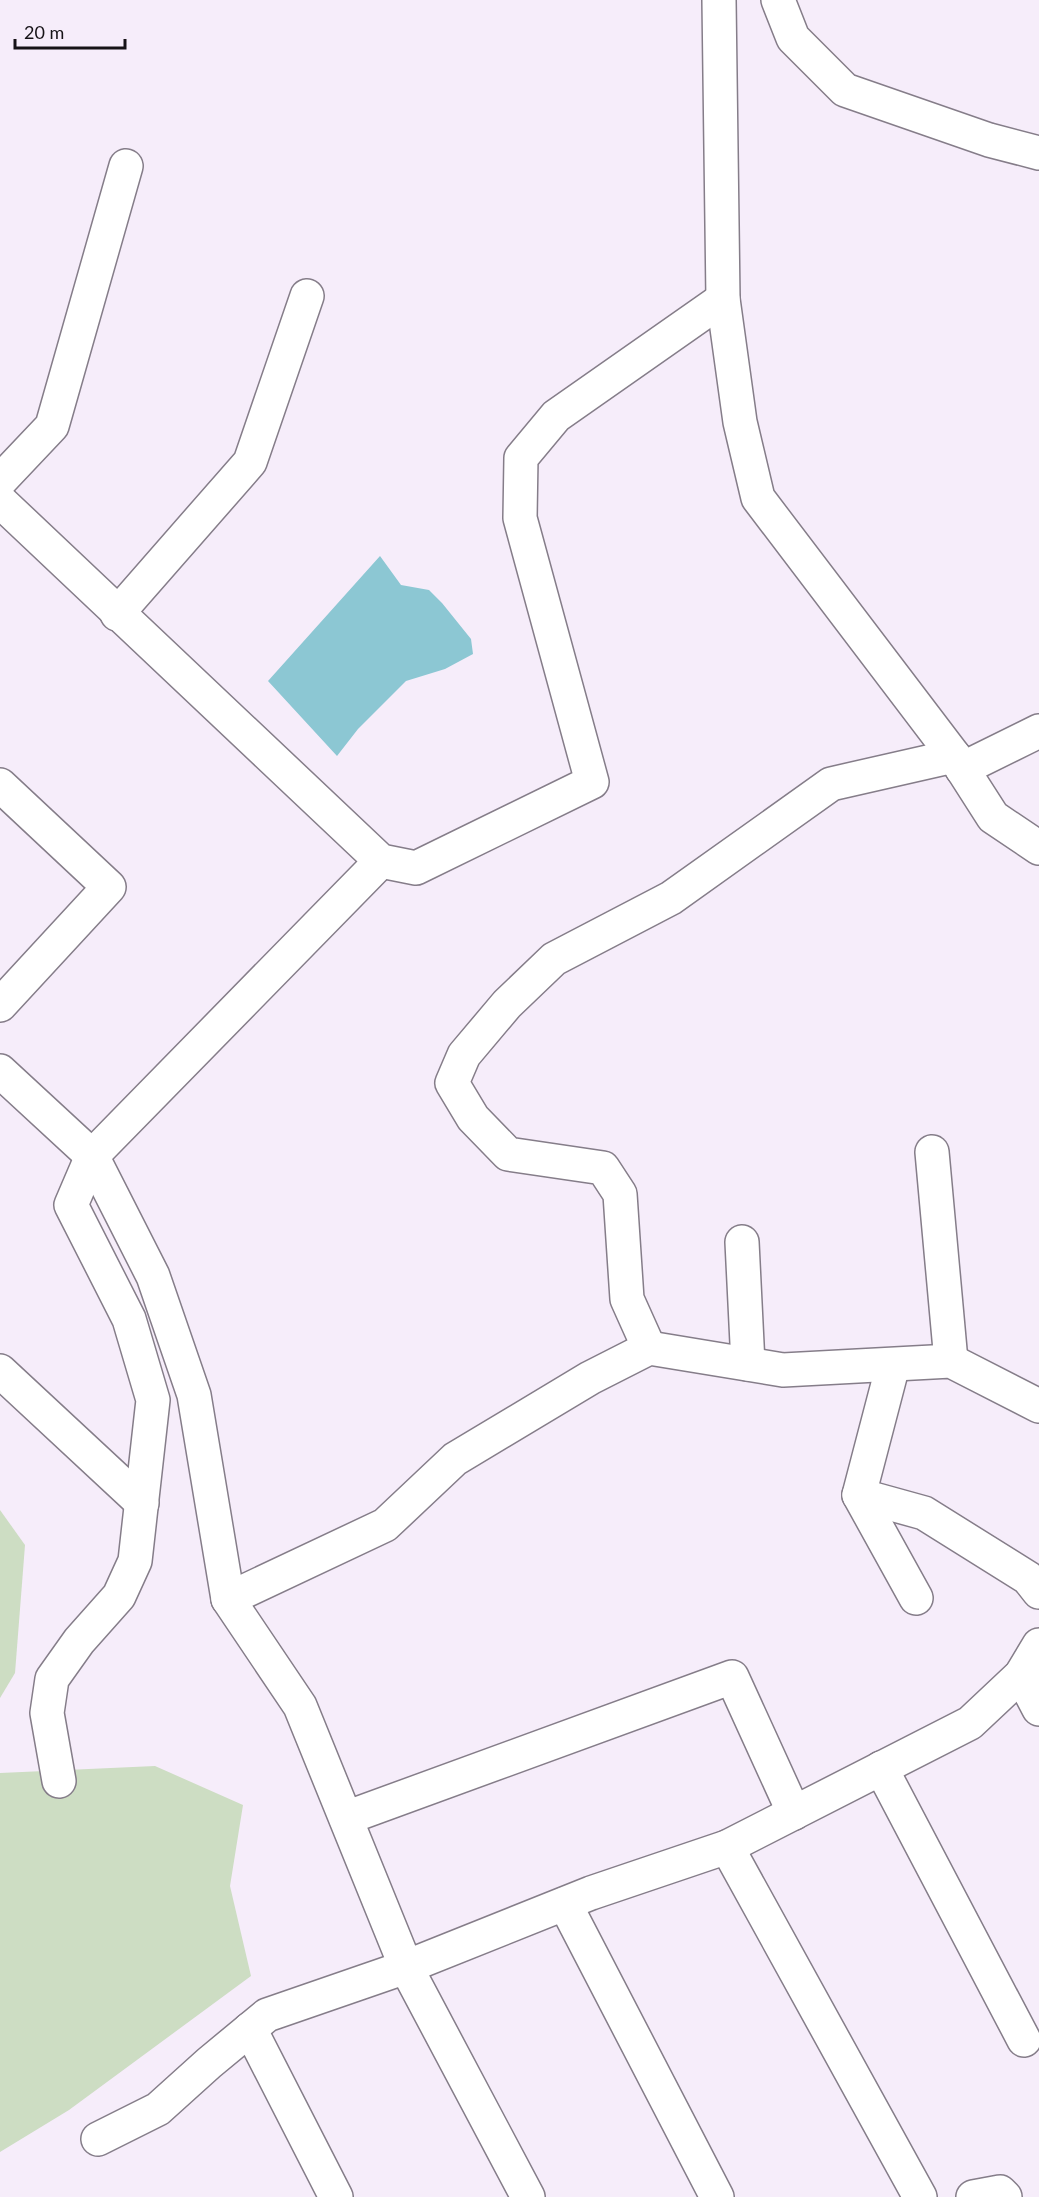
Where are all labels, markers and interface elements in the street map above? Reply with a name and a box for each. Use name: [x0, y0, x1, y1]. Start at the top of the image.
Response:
scale bar: [15, 12, 124, 50]
text: 20 m: [24, 21, 64, 43]

